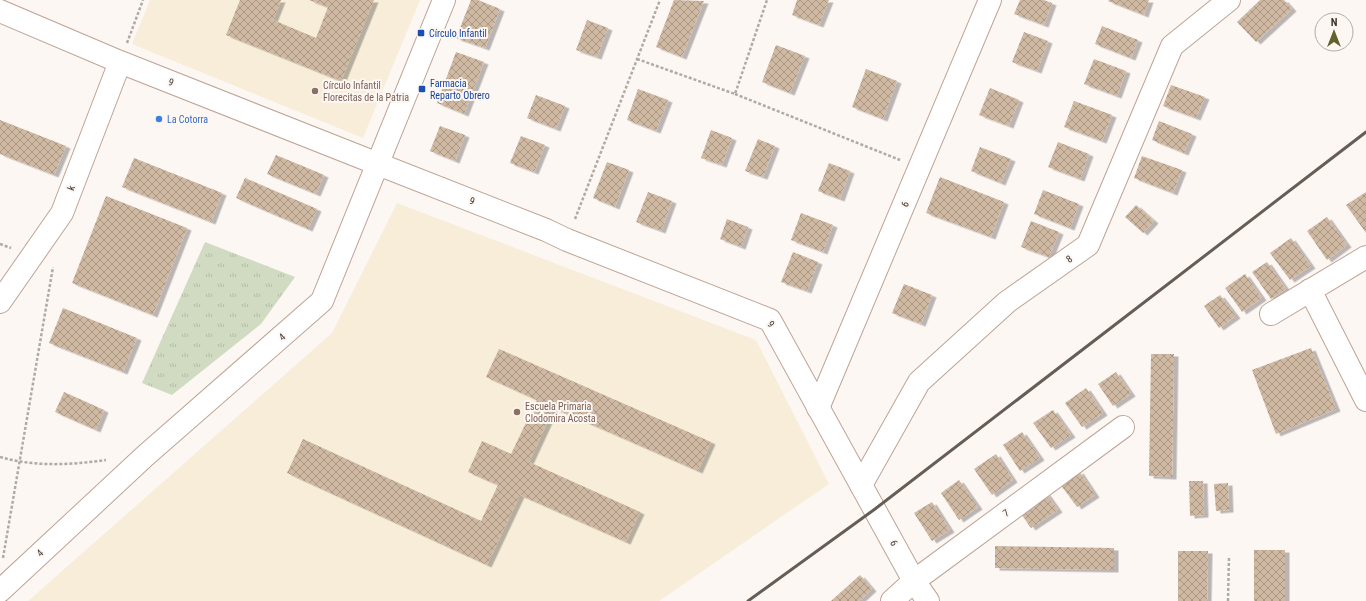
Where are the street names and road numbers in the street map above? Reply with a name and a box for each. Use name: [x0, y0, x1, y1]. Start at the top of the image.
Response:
street label: 9: [167, 76, 175, 88]
street label: k: [65, 183, 77, 192]
street label: 9: [468, 195, 476, 207]
street label: 6: [899, 200, 911, 208]
street label: 8: [1064, 253, 1074, 265]
street label: 9: [765, 319, 777, 330]
street label: 4: [277, 331, 288, 343]
street label: 7: [1001, 507, 1011, 519]
street label: 6: [888, 538, 900, 548]
street label: 4: [34, 547, 46, 559]

